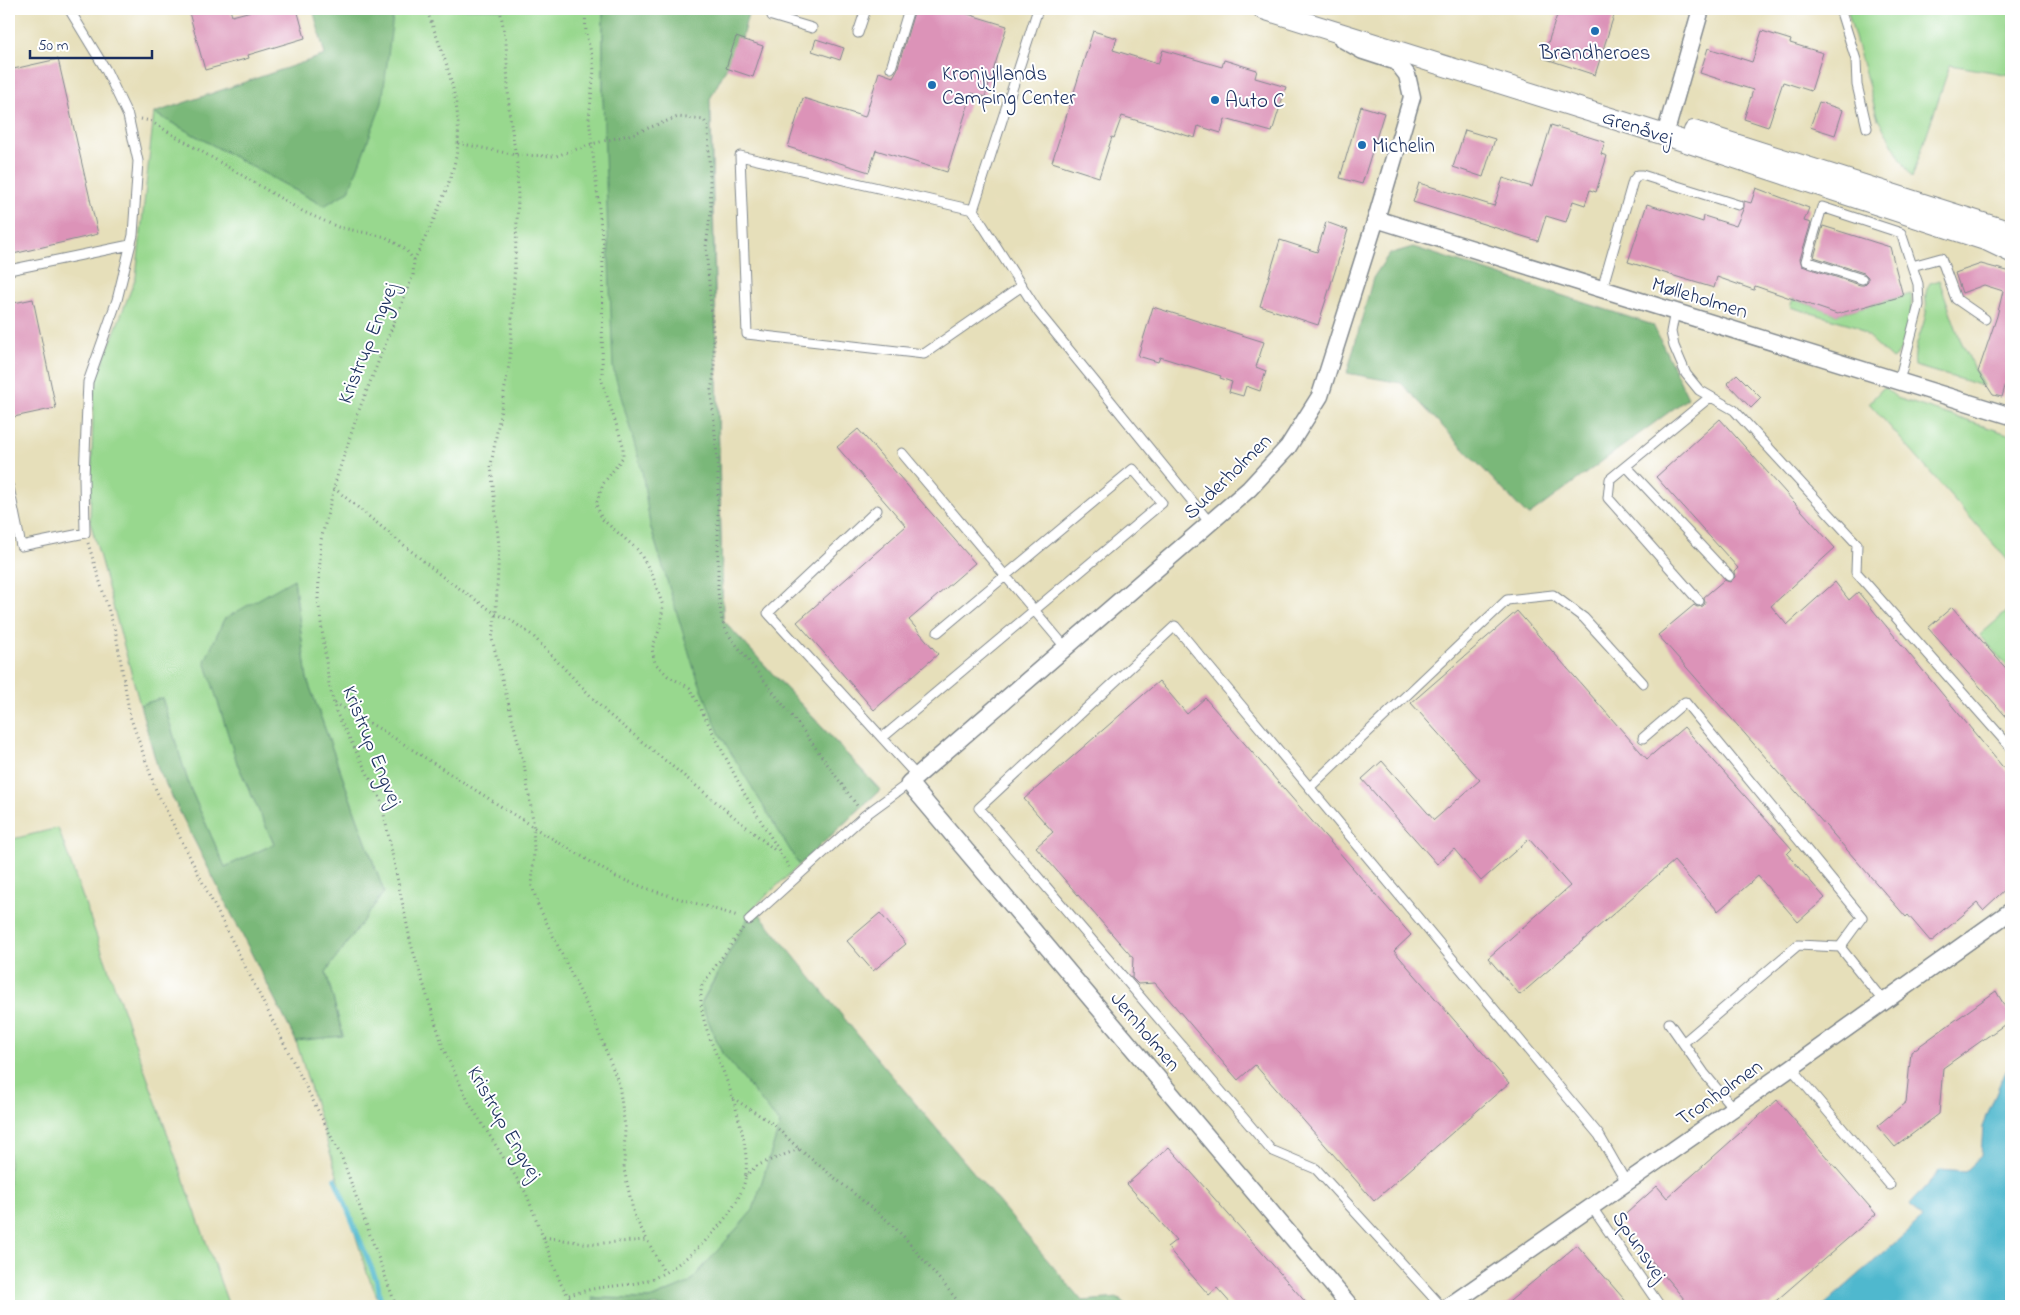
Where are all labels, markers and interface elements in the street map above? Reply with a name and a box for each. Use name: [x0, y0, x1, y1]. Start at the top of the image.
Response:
marker: Brandheroes: [1589, 25, 1601, 37]
scale bar: [30, 28, 152, 60]
text: 50 m: [38, 35, 69, 57]
place label: Brandheroes: [1538, 39, 1651, 69]
place label: Kronjyllands Camping Center: [942, 60, 1076, 116]
marker: Kronjyllands Camping Center: [926, 79, 938, 91]
place label: Auto C: [1225, 87, 1285, 117]
marker: Auto C: [1209, 94, 1221, 106]
street label: Grenåvej: [1598, 103, 1678, 155]
place label: Michelin: [1372, 132, 1435, 162]
marker: Michelin: [1356, 139, 1368, 151]
street label: Mølleholmen: [1648, 270, 1751, 328]
street label: Kristrup Engvej: [331, 278, 409, 410]
street label: Suderholmen: [1177, 427, 1279, 527]
street label: Kristrup Engvej: [331, 682, 409, 813]
street label: Jernholmen: [1102, 986, 1187, 1079]
street label: Tronholmen: [1671, 1053, 1770, 1135]
street label: Kristrup Engvej: [456, 1061, 549, 1189]
street label: Spunsvej: [1603, 1205, 1674, 1289]

